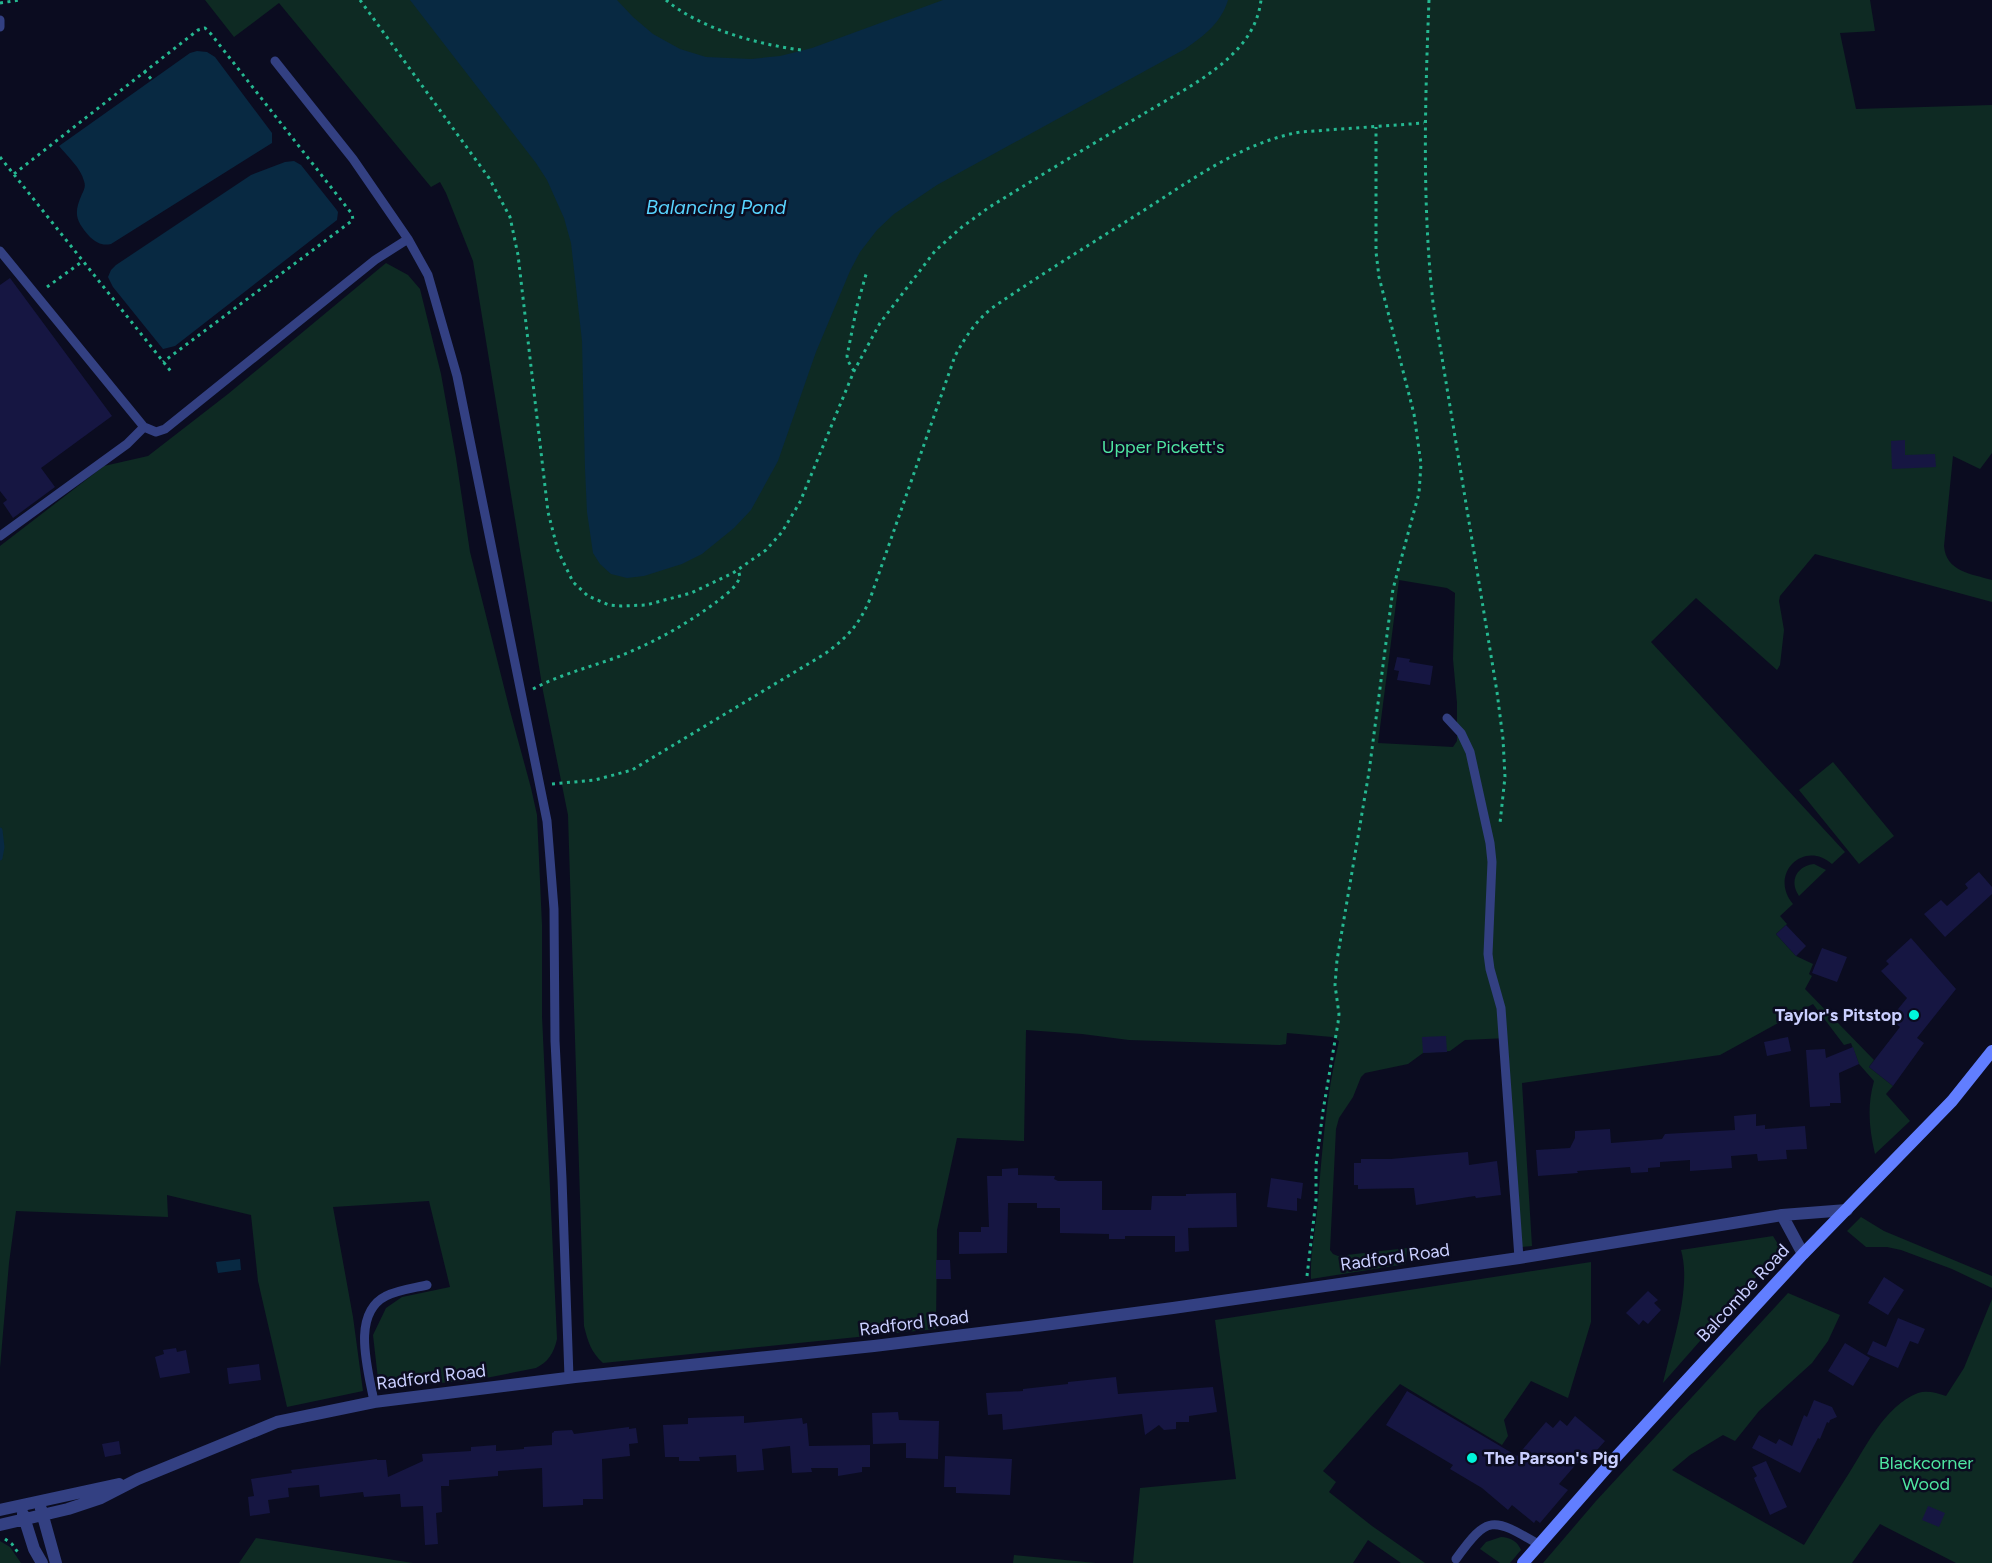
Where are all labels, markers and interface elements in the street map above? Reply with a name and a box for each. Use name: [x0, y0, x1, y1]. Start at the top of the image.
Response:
water label: Balancing Pond: [646, 195, 787, 219]
park label: Upper Pickett's: [1102, 436, 1224, 458]
place label: Taylor's Pitstop: [1775, 1004, 1902, 1026]
marker: Taylor's Pitstop: [1907, 1008, 1921, 1022]
street label: Radford Road: [1339, 1238, 1451, 1276]
street label: Balcombe Road: [1692, 1239, 1794, 1347]
street label: Radford Road: [858, 1305, 970, 1341]
street label: Radford Road: [375, 1359, 487, 1395]
place label: The Parson's Pig: [1484, 1447, 1619, 1469]
marker: The Parson's Pig: [1465, 1451, 1479, 1465]
park label: Blackcorner Wood: [1879, 1452, 1973, 1495]

